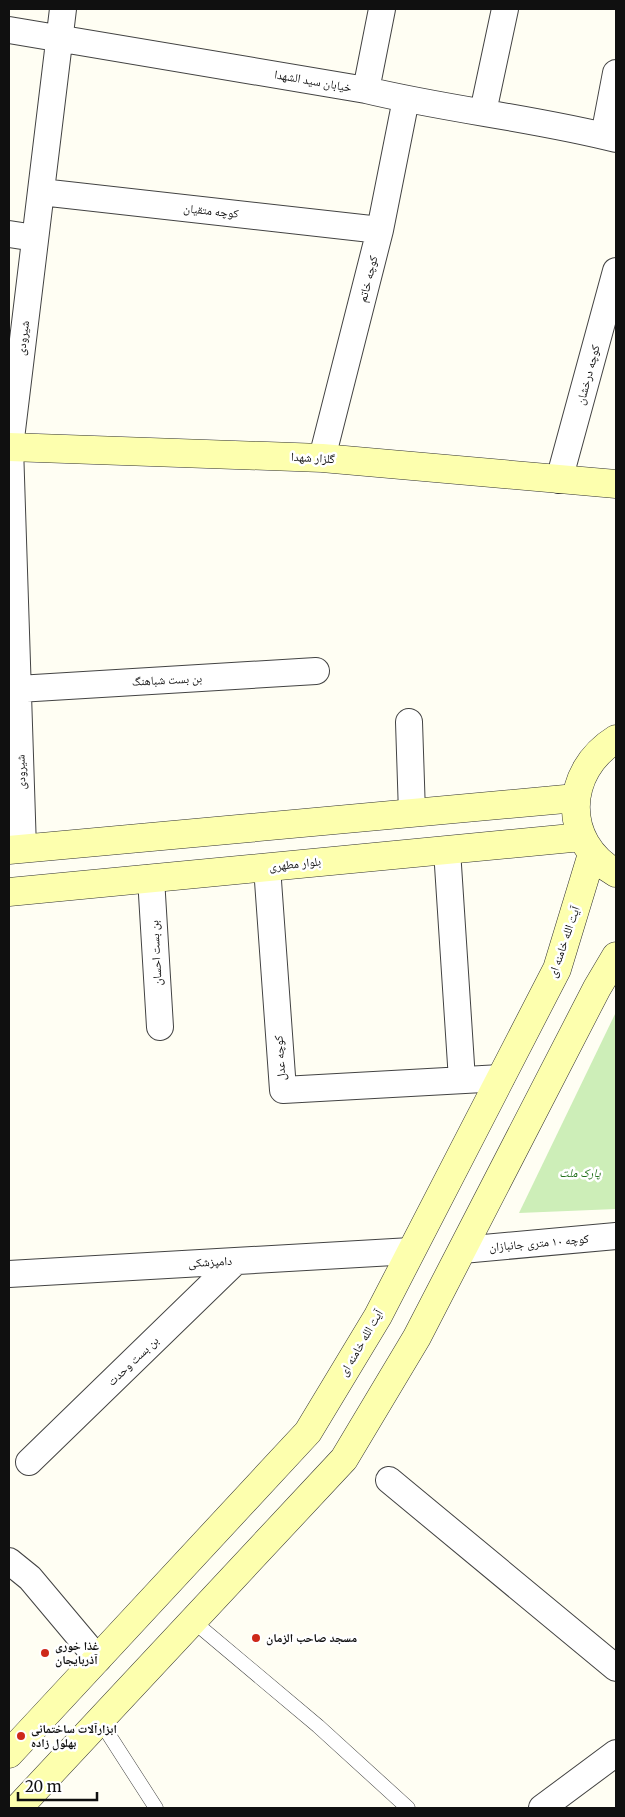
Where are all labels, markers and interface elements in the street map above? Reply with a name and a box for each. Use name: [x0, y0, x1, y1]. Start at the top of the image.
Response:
street label: خیابان سید الشهدا: [273, 66, 353, 95]
street label: کوچه متقیان: [183, 200, 239, 221]
street label: کوچه خاتم: [354, 254, 382, 304]
street label: شیرودی: [13, 320, 32, 356]
street label: کوچه درخشان: [572, 343, 603, 407]
street label: گلزار شهدا: [291, 449, 335, 466]
street label: بن بست شباهنگ: [131, 670, 203, 689]
street label: شیرودی: [12, 754, 29, 790]
street label: بلوار مطهری: [268, 853, 322, 874]
street label: آیت الله خامنه ای: [544, 903, 583, 980]
street label: بن بست احسان: [146, 920, 165, 986]
street label: کوچه عدل: [270, 1035, 289, 1081]
park label: پارک ملت: [559, 1165, 602, 1180]
street label: کوچه ۱۰ متری جانبازان: [488, 1231, 589, 1255]
street label: دامپزشکی: [188, 1253, 232, 1270]
street label: آیت الله خامنه ای: [335, 1306, 386, 1379]
street label: بن بست وحدت: [104, 1333, 162, 1389]
place label: مسجد صاحب الزمان: [266, 1630, 357, 1646]
marker: مسجد صاحب الزمان: [250, 1632, 262, 1644]
place label: غذا خوری آذربایجان: [55, 1638, 99, 1668]
marker: غذا خوری آذربایجان: [39, 1647, 51, 1659]
place label: ابزارآلات ساختمانی بهلول زاده: [31, 1721, 117, 1751]
marker: ابزارآلات ساختمانی بهلول زاده: [15, 1730, 27, 1742]
scale bar: [18, 1770, 96, 1802]
text: 20 m: [25, 1777, 62, 1796]

